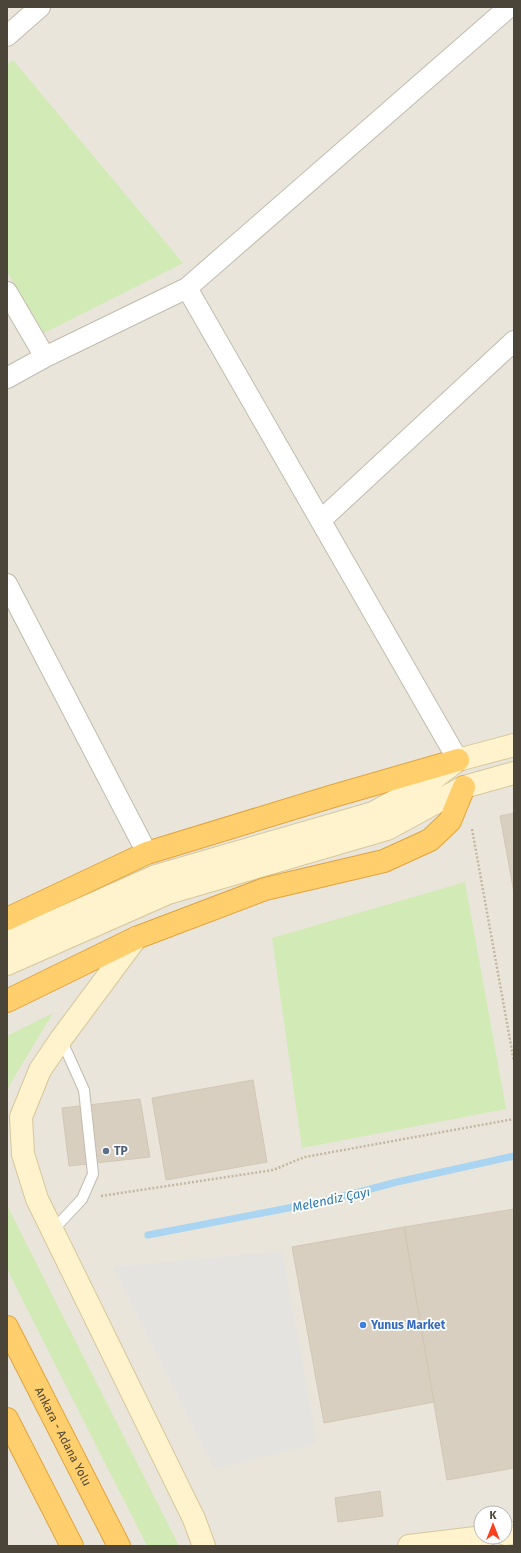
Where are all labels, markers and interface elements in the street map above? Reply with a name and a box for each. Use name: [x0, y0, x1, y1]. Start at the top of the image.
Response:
place label: TP: [114, 1144, 128, 1158]
marker: TP: [101, 1146, 111, 1156]
water label: Melendiz Çayı: [291, 1184, 371, 1215]
place label: Yunus Market: [370, 1318, 446, 1332]
marker: Yunus Market: [358, 1320, 368, 1330]
street label: Ankara - Adana Yolu: [32, 1385, 94, 1488]
north arrow: [473, 1505, 513, 1545]
text: K: [490, 1509, 498, 1522]

